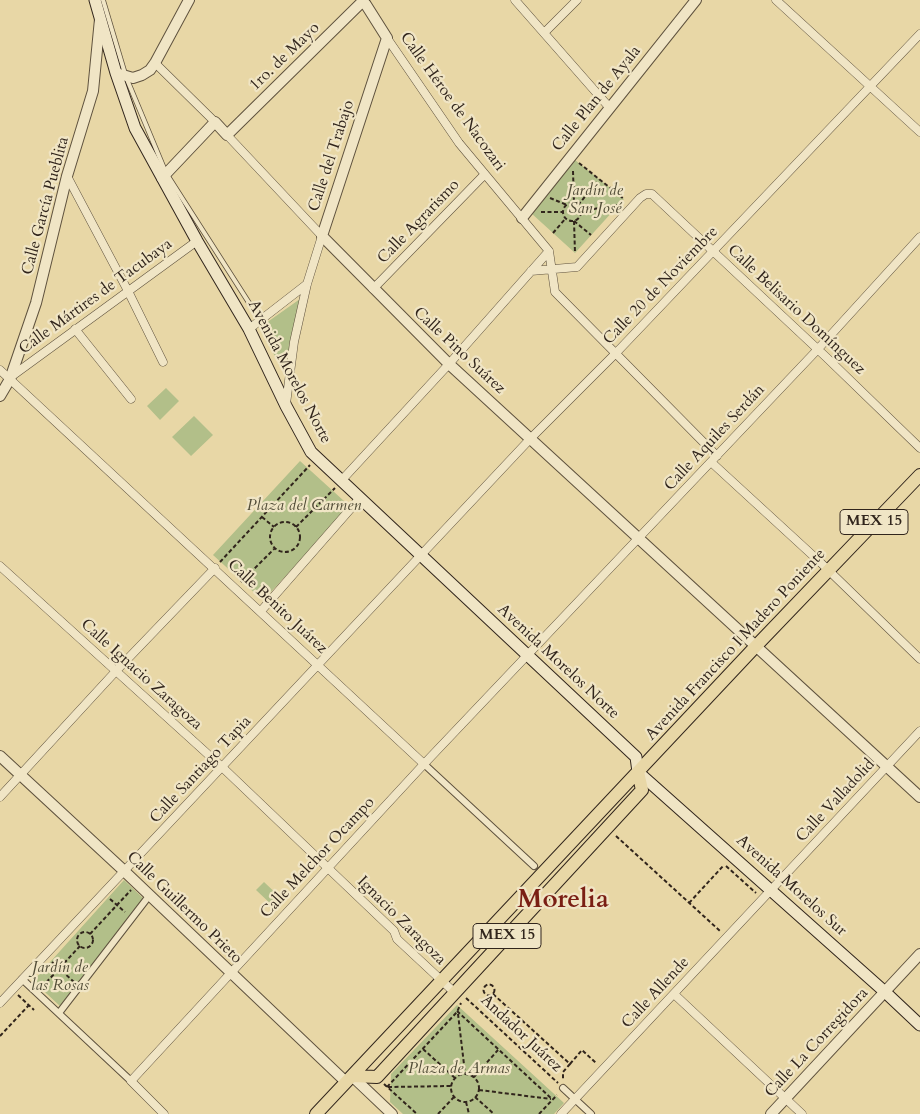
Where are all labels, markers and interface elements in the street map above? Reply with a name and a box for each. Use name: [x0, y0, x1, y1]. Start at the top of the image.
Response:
street label: 1ro. de Mayo: [246, 19, 324, 95]
street label: Calle Héroe de Nacozari: [395, 29, 509, 175]
street label: Calle Plan de Ayala: [548, 42, 646, 156]
street label: Calle del Trabajo: [305, 98, 359, 214]
street label: Calle García Pueblita: [18, 135, 74, 277]
street label: Calle Agrarismo: [374, 176, 464, 268]
park label: Jardín de San José: [567, 181, 623, 219]
street label: Calle 20 de Noviembre: [600, 223, 722, 349]
street label: Calle Mártires de Tacubaya: [16, 235, 176, 359]
street label: Calle Belisario Domínguez: [723, 241, 869, 379]
street label: Avenida Morelos Norte: [243, 297, 335, 447]
street label: Calle Pino Suárez: [409, 303, 509, 399]
street label: Calle Aquiles Serdán: [661, 381, 769, 495]
park label: Plaza del Carmen: [247, 496, 361, 516]
road number: MEX 15: [840, 510, 908, 534]
street label: Avenida Francisco I Madero Poniente: [642, 545, 830, 745]
street label: Calle Benito Juárez: [223, 556, 331, 658]
street label: Avenida Morelos Norte: [493, 601, 623, 723]
street label: Calle Ignacio Zaragoza: [76, 615, 206, 735]
street label: Calle Santiago Tapia: [146, 712, 256, 828]
street label: Calle Valladolid: [793, 755, 879, 847]
street label: Calle Melchor Ocampo: [257, 793, 379, 923]
street label: Avenida Morelos Sur: [732, 831, 850, 941]
street label: Calle Guillermo Prieto: [122, 848, 246, 968]
street label: Ignacio Zaragoza: [353, 873, 449, 969]
district label: Morelia: [517, 885, 609, 917]
road number: MEX 15: [473, 924, 541, 948]
street label: Calle Allende: [618, 953, 694, 1033]
park label: Jardín de las Rosas: [31, 958, 89, 996]
street label: Calle La Corregidora: [761, 984, 873, 1102]
street label: Andador Juárez: [476, 991, 566, 1077]
park label: Plaza de Armas: [408, 1059, 510, 1079]

